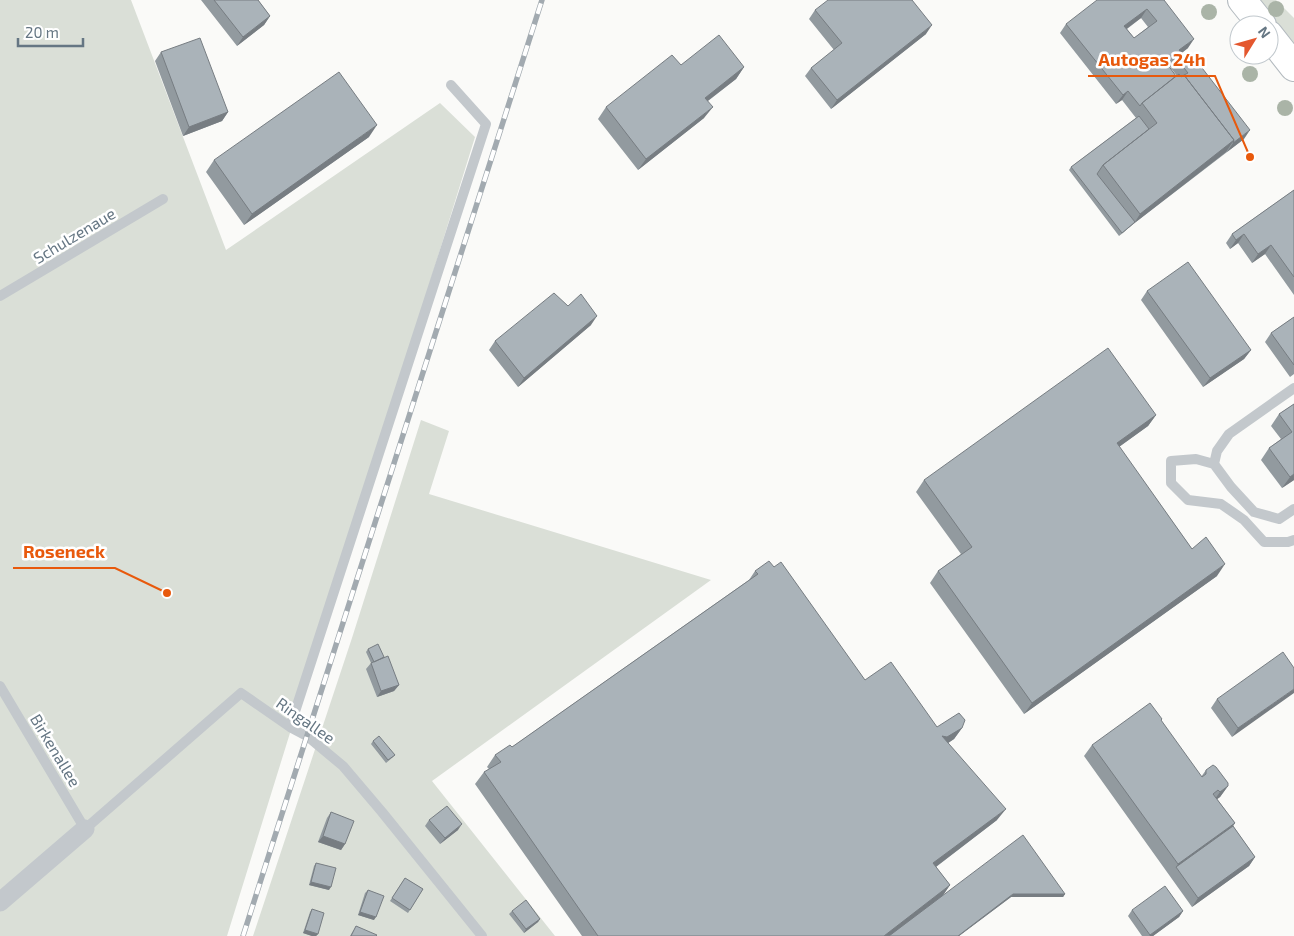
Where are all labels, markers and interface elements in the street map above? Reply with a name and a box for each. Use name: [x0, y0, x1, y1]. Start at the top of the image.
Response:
scale bar: [18, 15, 82, 47]
north arrow: [1229, 15, 1279, 65]
text: 20 m: [25, 23, 59, 41]
text: N: [1255, 23, 1275, 41]
callout: Autogas 24h: [1088, 43, 1215, 76]
text: Autogas 24h: [1098, 48, 1206, 70]
street label: Schulzenaue: [29, 203, 119, 267]
callout: Roseneck: [13, 535, 115, 568]
text: Roseneck: [23, 540, 105, 562]
street label: Ringallee: [273, 693, 339, 747]
street label: Birkenallee: [27, 710, 85, 790]

